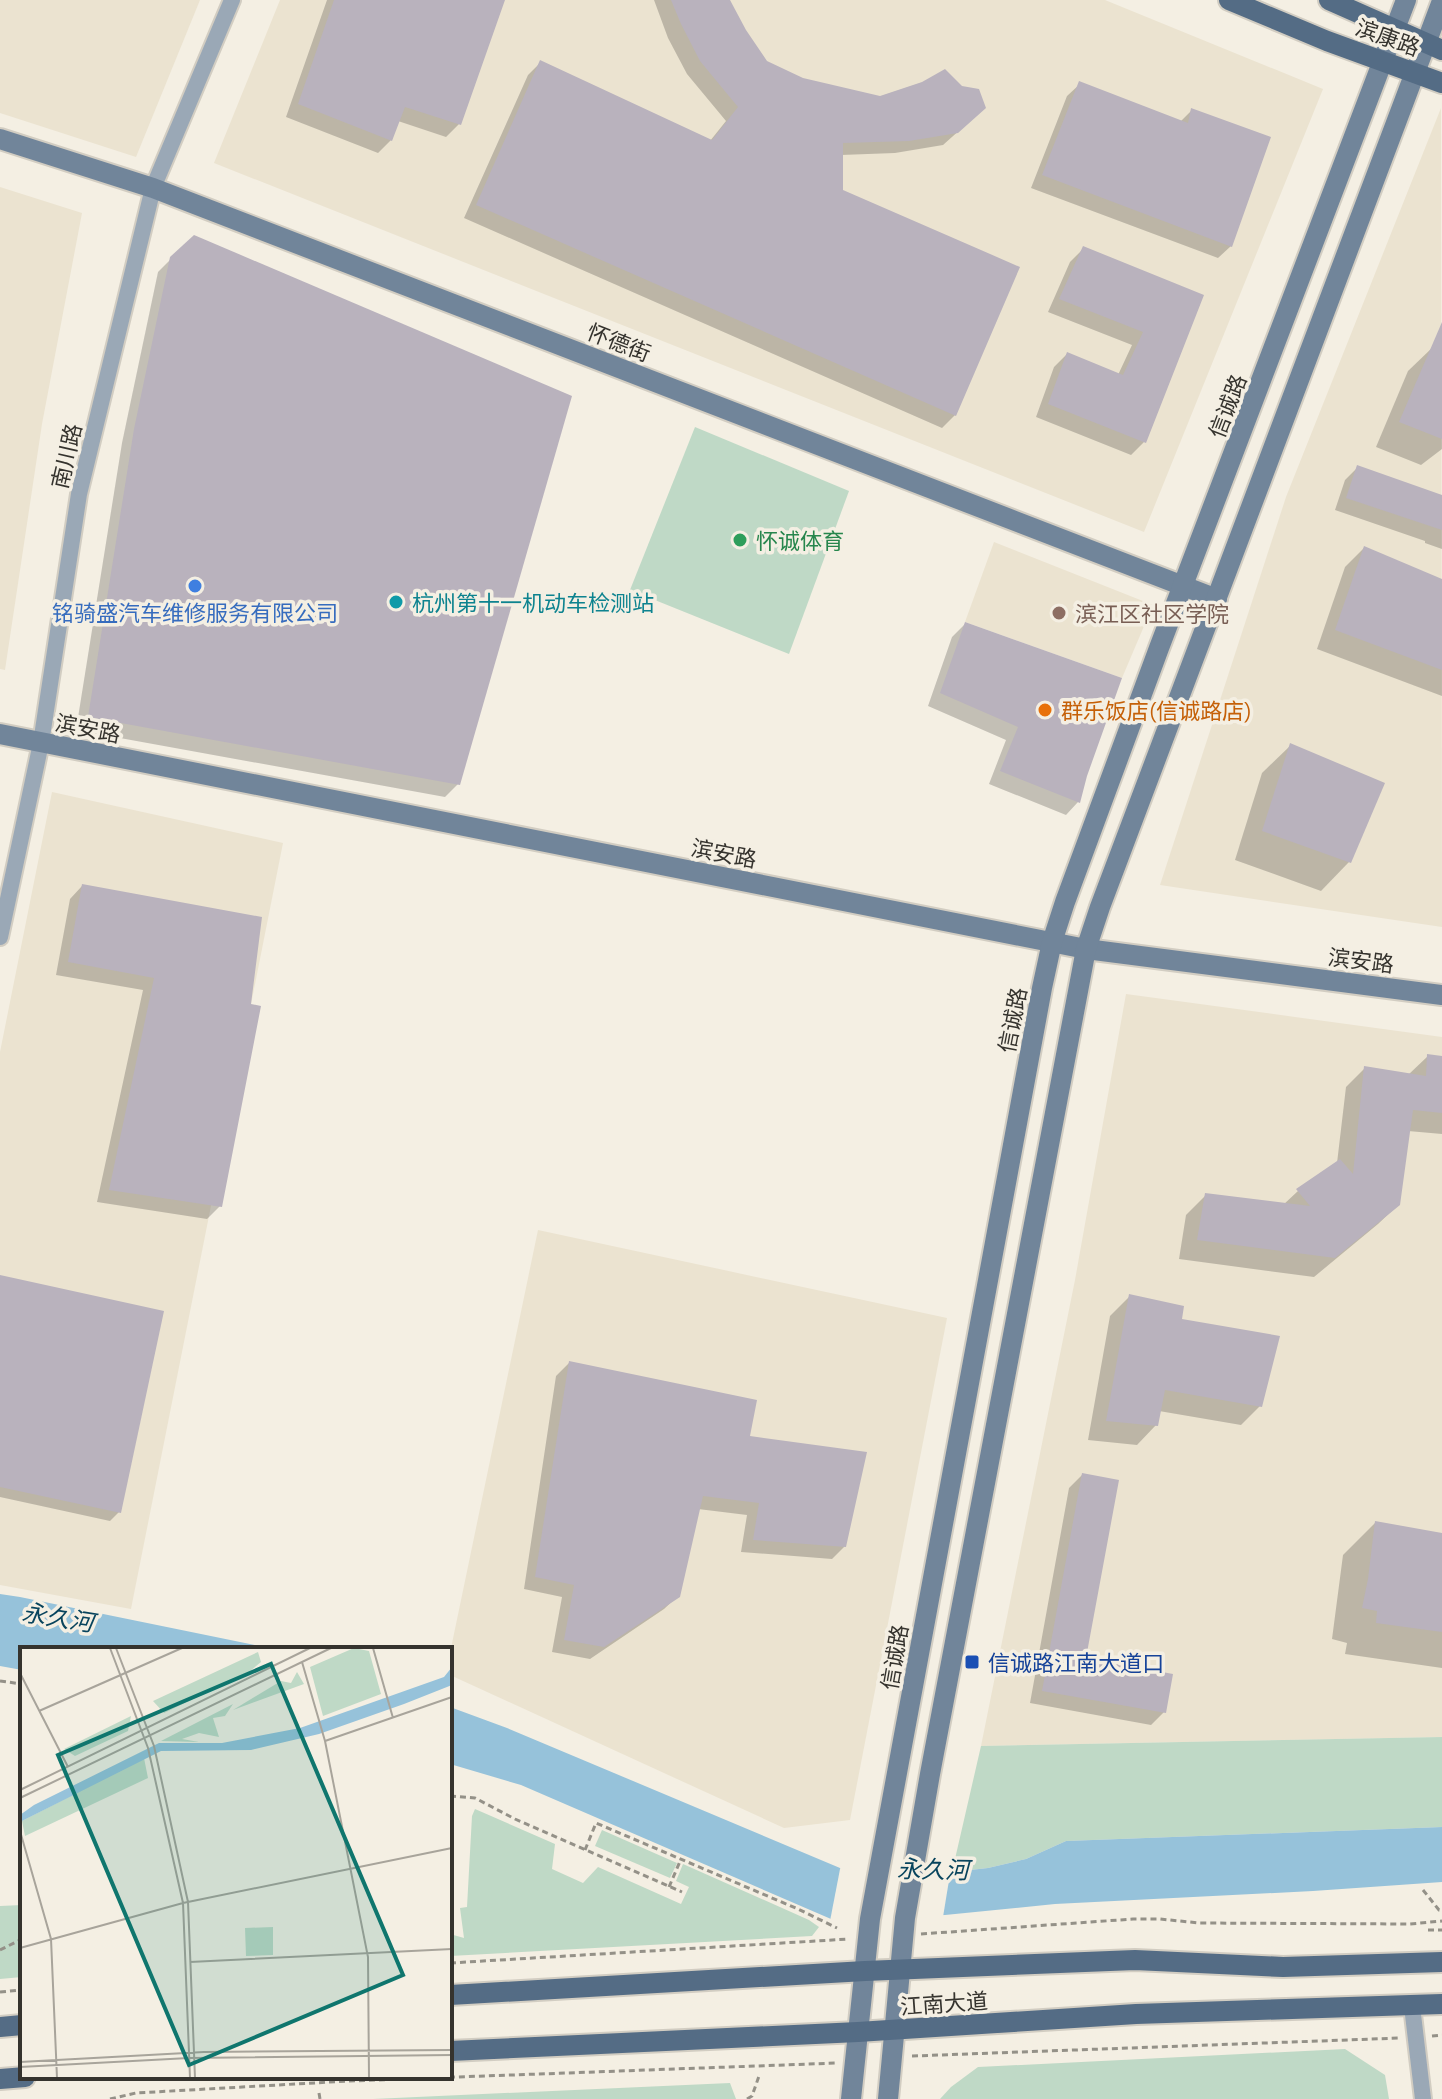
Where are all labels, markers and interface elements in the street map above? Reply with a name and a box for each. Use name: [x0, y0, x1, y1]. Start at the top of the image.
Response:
street label: 滨康路: [1352, 12, 1424, 62]
street label: 怀德街: [583, 317, 655, 367]
street label: 信诚路: [1202, 370, 1252, 442]
street label: 南川路: [44, 421, 88, 491]
place label: 怀诚体育: [756, 526, 844, 555]
marker: 怀诚体育: [731, 531, 749, 549]
marker: 铭骑盛汽车维修服务有限公司: [186, 577, 204, 595]
place label: 杭州第十一机动车检测站: [412, 588, 654, 617]
marker: 杭州第十一机动车检测站: [387, 593, 405, 611]
place label: 铭骑盛汽车维修服务有限公司: [52, 598, 338, 627]
place label: 滨江区社区学院: [1075, 599, 1229, 628]
marker: 滨江区社区学院: [1050, 604, 1068, 622]
place label: 群乐饭店(信诚路店): [1061, 696, 1252, 725]
marker: 群乐饭店(信诚路店): [1036, 701, 1054, 719]
street label: 滨安路: [53, 707, 123, 749]
street label: 滨安路: [689, 832, 759, 874]
street label: 滨安路: [1326, 942, 1396, 978]
street label: 信诚路: [991, 985, 1033, 1055]
water label: 永久河: [20, 1596, 100, 1639]
street label: 信诚路: [874, 1622, 914, 1692]
inset map: [20, 1647, 452, 2079]
place label: 信诚路江南大道口: [988, 1648, 1164, 1677]
marker: 信诚路江南大道口: [963, 1653, 981, 1671]
water label: 永久河: [897, 1852, 973, 1886]
street label: 江南大道: [899, 1985, 989, 2021]

